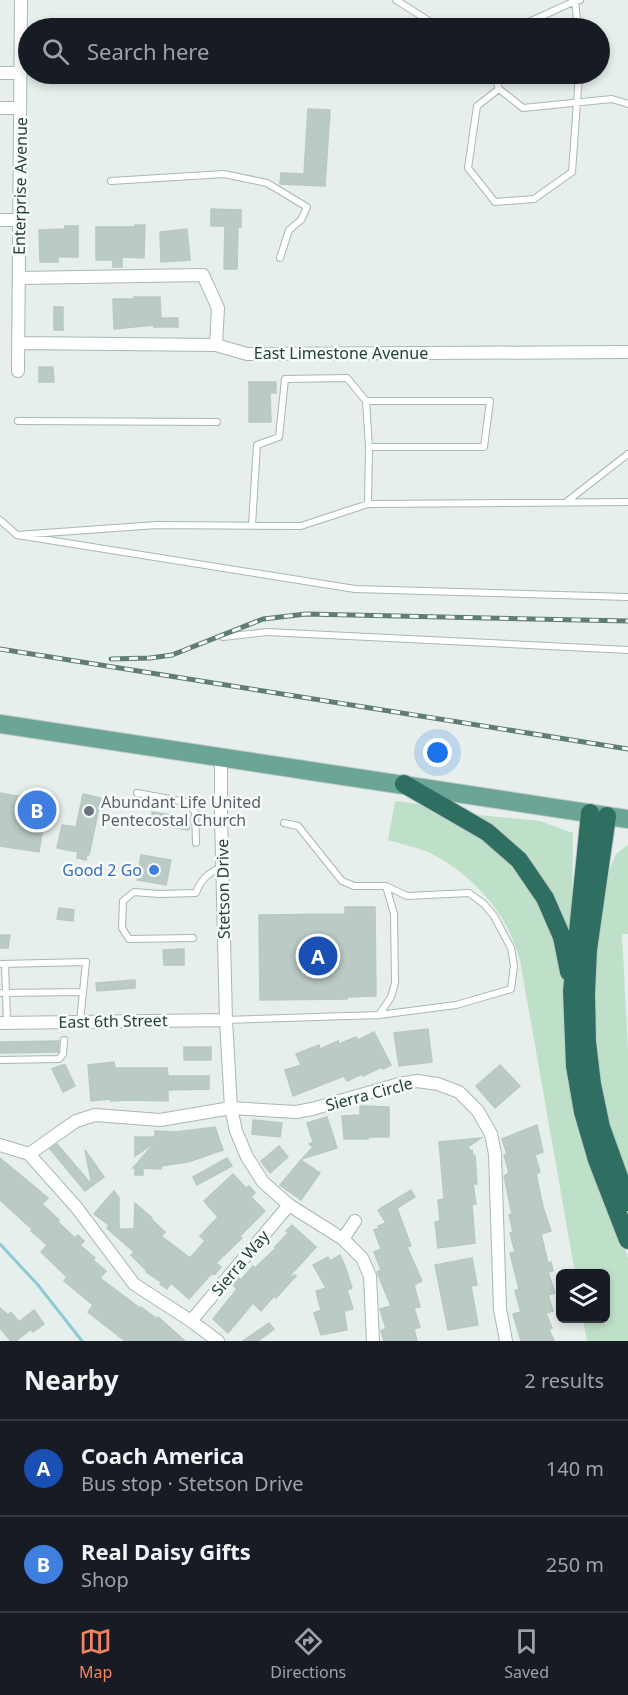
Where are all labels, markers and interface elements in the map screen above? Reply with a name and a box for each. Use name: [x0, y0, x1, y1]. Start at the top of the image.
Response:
search box: [18, 18, 610, 84]
icon: search: [39, 35, 72, 68]
text: Search here: [87, 36, 209, 66]
street label: Enterprise Avenue: [8, 117, 32, 255]
street label: East Limestone Avenue: [254, 342, 428, 364]
your location: [423, 738, 452, 767]
pin: B: [18, 788, 57, 832]
place label: Abundant Life United Pentecostal Church: [101, 791, 261, 831]
marker: Abundant Life United Pentecostal Church: [82, 804, 96, 818]
street label: Stetson Drive: [211, 839, 235, 939]
place label: Good 2 Go: [62, 859, 142, 881]
marker: Good 2 Go: [147, 863, 161, 877]
pin: A: [298, 934, 338, 978]
street label: East 6th Street: [58, 1009, 168, 1033]
street label: Sierra Circle: [323, 1072, 415, 1116]
street label: Sierra Way: [206, 1225, 275, 1301]
map controls: [556, 1269, 610, 1323]
button: layers: [556, 1269, 610, 1323]
text: Nearby: [24, 1362, 119, 1398]
text: 2 results: [524, 1367, 604, 1394]
text: Coach America: [81, 1440, 244, 1470]
text: A: [37, 1455, 50, 1482]
text: 140 m: [546, 1455, 604, 1482]
text: Bus stop · Stetson Drive: [81, 1470, 304, 1497]
text: Real Daisy Gifts: [81, 1536, 251, 1566]
text: B: [37, 1551, 50, 1578]
text: 250 m: [546, 1551, 604, 1578]
text: Shop: [81, 1566, 129, 1593]
tab: Map: [79, 1625, 112, 1683]
tab: Directions: [270, 1625, 346, 1683]
tab: Saved: [504, 1625, 549, 1683]

